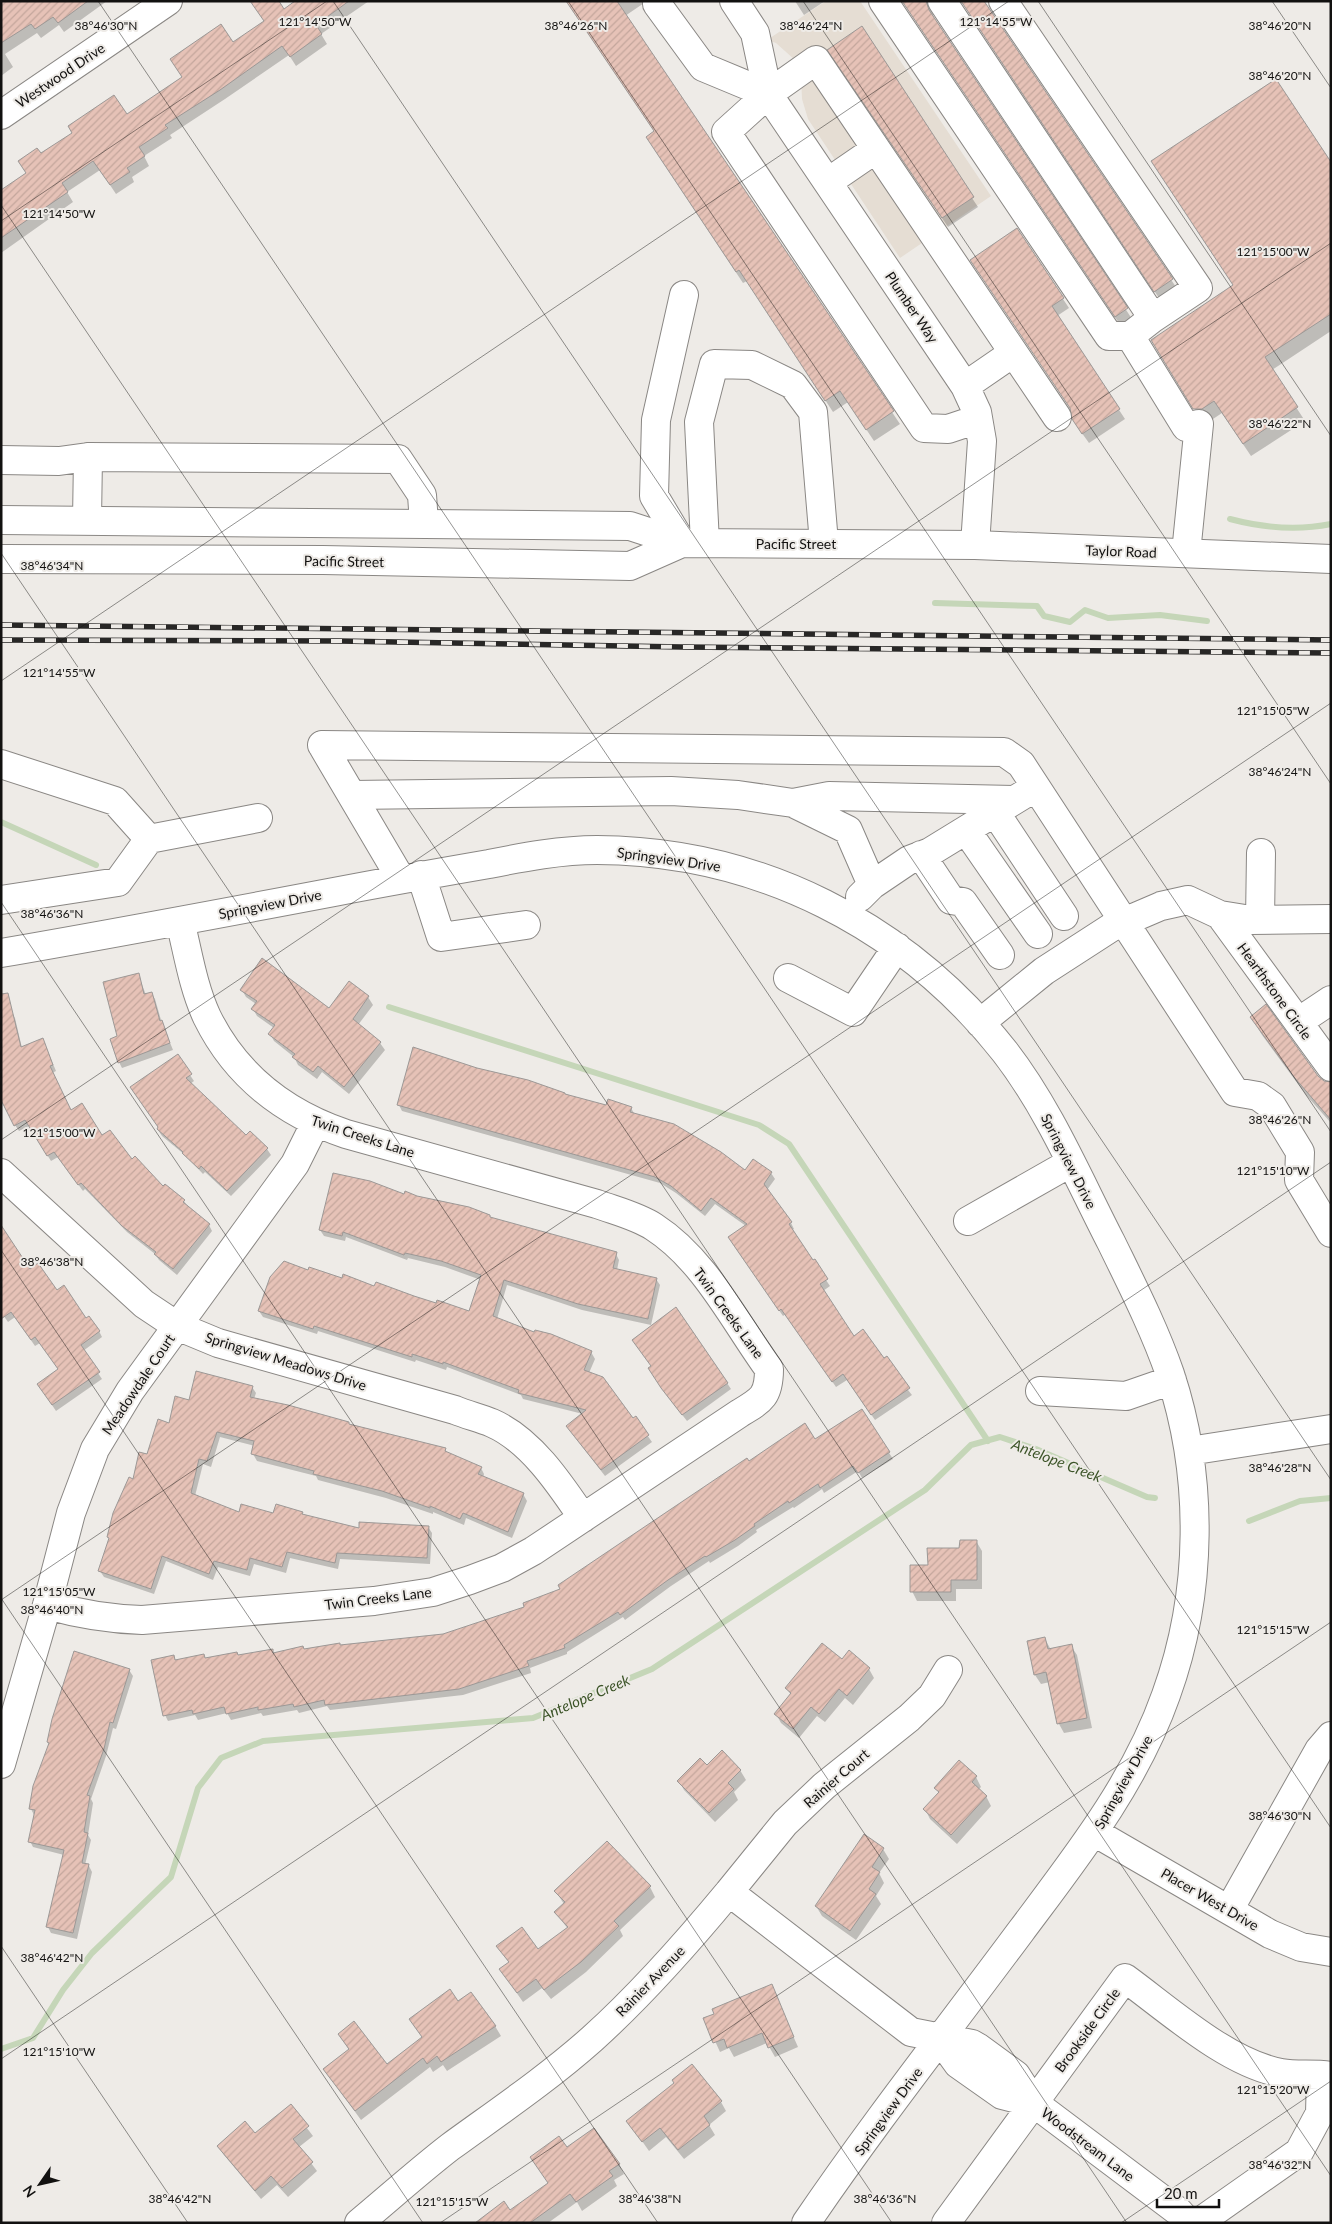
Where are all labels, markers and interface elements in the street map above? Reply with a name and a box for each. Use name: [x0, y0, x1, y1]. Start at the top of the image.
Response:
text: 121°14'50"W: [278, 14, 352, 29]
text: 121°14'55"W: [959, 14, 1033, 29]
text: 38°46'30"N: [75, 18, 137, 33]
text: 38°46'26"N: [545, 18, 607, 33]
text: 38°46'24"N: [780, 18, 842, 33]
text: 38°46'20"N: [1249, 18, 1311, 33]
street label: Westwood Drive: [12, 39, 108, 111]
text: 38°46'20"N: [1249, 68, 1311, 83]
text: 121°14'50"W: [22, 206, 96, 221]
text: 121°15'00"W: [1236, 244, 1310, 259]
street label: Plumber Way: [882, 268, 942, 346]
text: 38°46'22"N: [1249, 416, 1311, 431]
street label: Pacific Street: [756, 535, 836, 552]
street label: Taylor Road: [1085, 541, 1157, 561]
street label: Pacific Street: [304, 552, 384, 570]
text: 38°46'34"N: [21, 558, 83, 573]
text: 121°14'55"W: [22, 665, 96, 680]
text: 121°15'05"W: [1236, 703, 1310, 718]
text: 38°46'24"N: [1249, 764, 1311, 779]
street label: Springview Drive: [616, 843, 722, 875]
street label: Springview Drive: [217, 886, 323, 922]
text: 38°46'36"N: [21, 906, 83, 921]
street label: Hearthstone Circle: [1234, 939, 1316, 1043]
street label: Twin Creeks Lane: [309, 1111, 417, 1161]
street label: Springview Drive: [1038, 1111, 1100, 1211]
text: 38°46'26"N: [1249, 1112, 1311, 1127]
text: 121°15'00"W: [22, 1125, 96, 1140]
text: 121°15'10"W: [1236, 1163, 1310, 1178]
text: 38°46'38"N: [21, 1254, 83, 1269]
street label: Twin Creeks Lane: [690, 1264, 768, 1362]
street label: Springview Meadows Drive: [203, 1328, 369, 1394]
street label: Meadowdale Court: [98, 1330, 178, 1438]
water label: Antelope Creek: [1008, 1434, 1105, 1486]
text: 38°46'28"N: [1249, 1460, 1311, 1475]
street label: Twin Creeks Lane: [323, 1583, 433, 1613]
text: 121°15'05"W: [22, 1584, 96, 1599]
text: 38°46'40"N: [21, 1602, 83, 1617]
text: 121°15'15"W: [1236, 1622, 1310, 1637]
water label: Antelope Creek: [537, 1670, 633, 1724]
street label: Springview Drive: [1090, 1732, 1156, 1832]
street label: Rainier Court: [800, 1745, 872, 1811]
text: 38°46'30"N: [1249, 1808, 1311, 1823]
street label: Placer West Drive: [1158, 1864, 1262, 1934]
street label: Rainier Avenue: [612, 1942, 688, 2020]
text: 38°46'42"N: [21, 1950, 83, 1965]
street label: Brookside Circle: [1051, 1985, 1123, 2075]
text: 121°15'10"W: [22, 2044, 96, 2059]
street label: Springview Drive: [850, 2064, 926, 2158]
text: 121°15'20"W: [1236, 2082, 1310, 2097]
street label: Woodstream Lane: [1038, 2103, 1138, 2185]
text: 38°46'32"N: [1249, 2157, 1311, 2172]
north arrow: [15, 2159, 65, 2209]
scale bar: [1157, 2176, 1220, 2208]
text: N: [19, 2182, 39, 2201]
text: 20 m: [1164, 2184, 1198, 2202]
text: 38°46'42"N: [149, 2191, 211, 2206]
text: 38°46'38"N: [619, 2191, 681, 2206]
text: 38°46'36"N: [854, 2191, 916, 2206]
text: 121°15'15"W: [415, 2194, 489, 2209]

